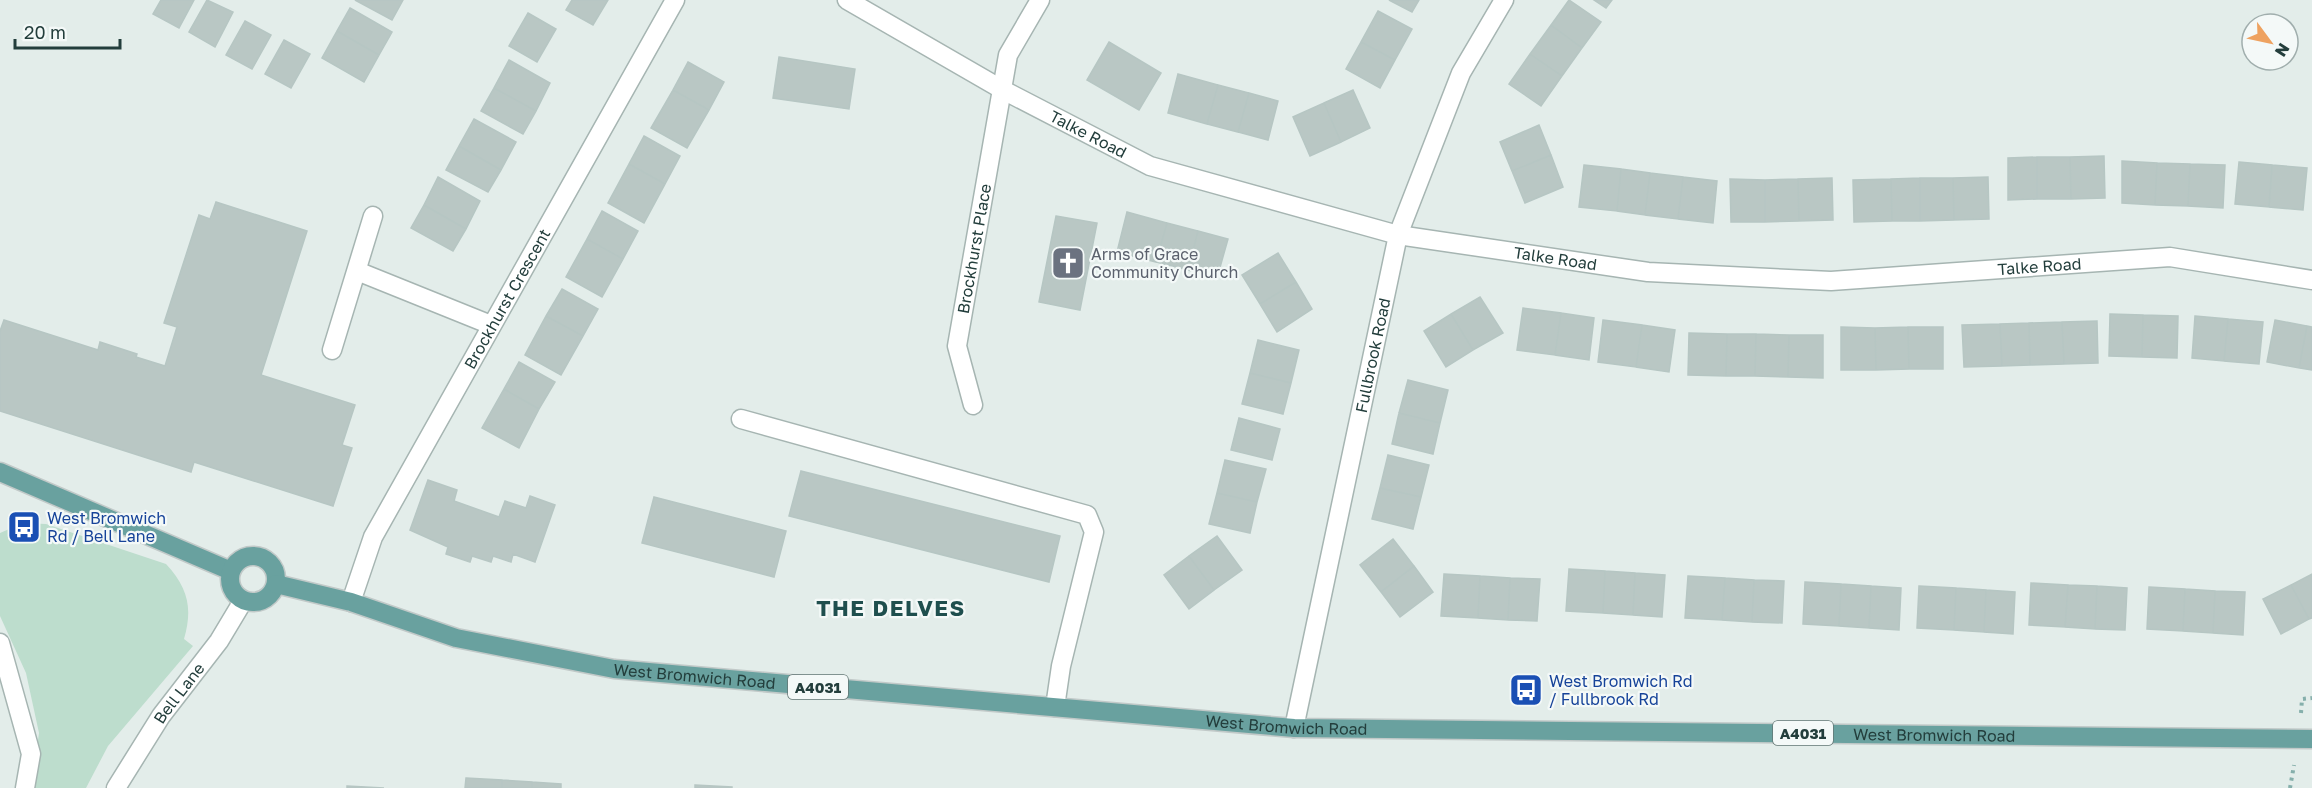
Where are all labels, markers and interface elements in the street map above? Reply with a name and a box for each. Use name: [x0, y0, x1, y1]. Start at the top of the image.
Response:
scale bar: [15, 12, 120, 50]
north arrow: [2240, 12, 2300, 72]
text: 20 m: [24, 21, 66, 43]
text: N: [2271, 40, 2294, 61]
street label: Talke Road: [1046, 106, 1130, 162]
street label: Brockhurst Place: [953, 182, 995, 315]
street label: Brockhurst Crescent: [460, 225, 554, 372]
street label: Talke Road: [1512, 242, 1598, 274]
place label: Arms of Grace Community Church: [1091, 244, 1238, 282]
church icon: Arms of Grace Community Church: [1050, 245, 1086, 281]
street label: Talke Road: [1997, 253, 2082, 279]
street label: Fullbrook Road: [1351, 296, 1394, 414]
place label: West Bromwich Rd / Bell Lane: [47, 508, 166, 546]
bus stop icon: West Bromwich Rd / Bell Lane: [6, 509, 42, 545]
district label: THE DELVES: [816, 594, 966, 621]
street label: Bell Lane: [149, 658, 209, 727]
street label: West Bromwich Road: [613, 659, 776, 693]
place label: West Bromwich Rd / Fullbrook Rd: [1549, 671, 1693, 709]
bus stop icon: West Bromwich Rd / Fullbrook Rd: [1508, 672, 1544, 708]
road number: A4031: [788, 675, 848, 699]
street label: West Bromwich Road: [1205, 710, 1368, 739]
road number: A4031: [1773, 721, 1833, 745]
street label: West Bromwich Road: [1853, 724, 2016, 746]

